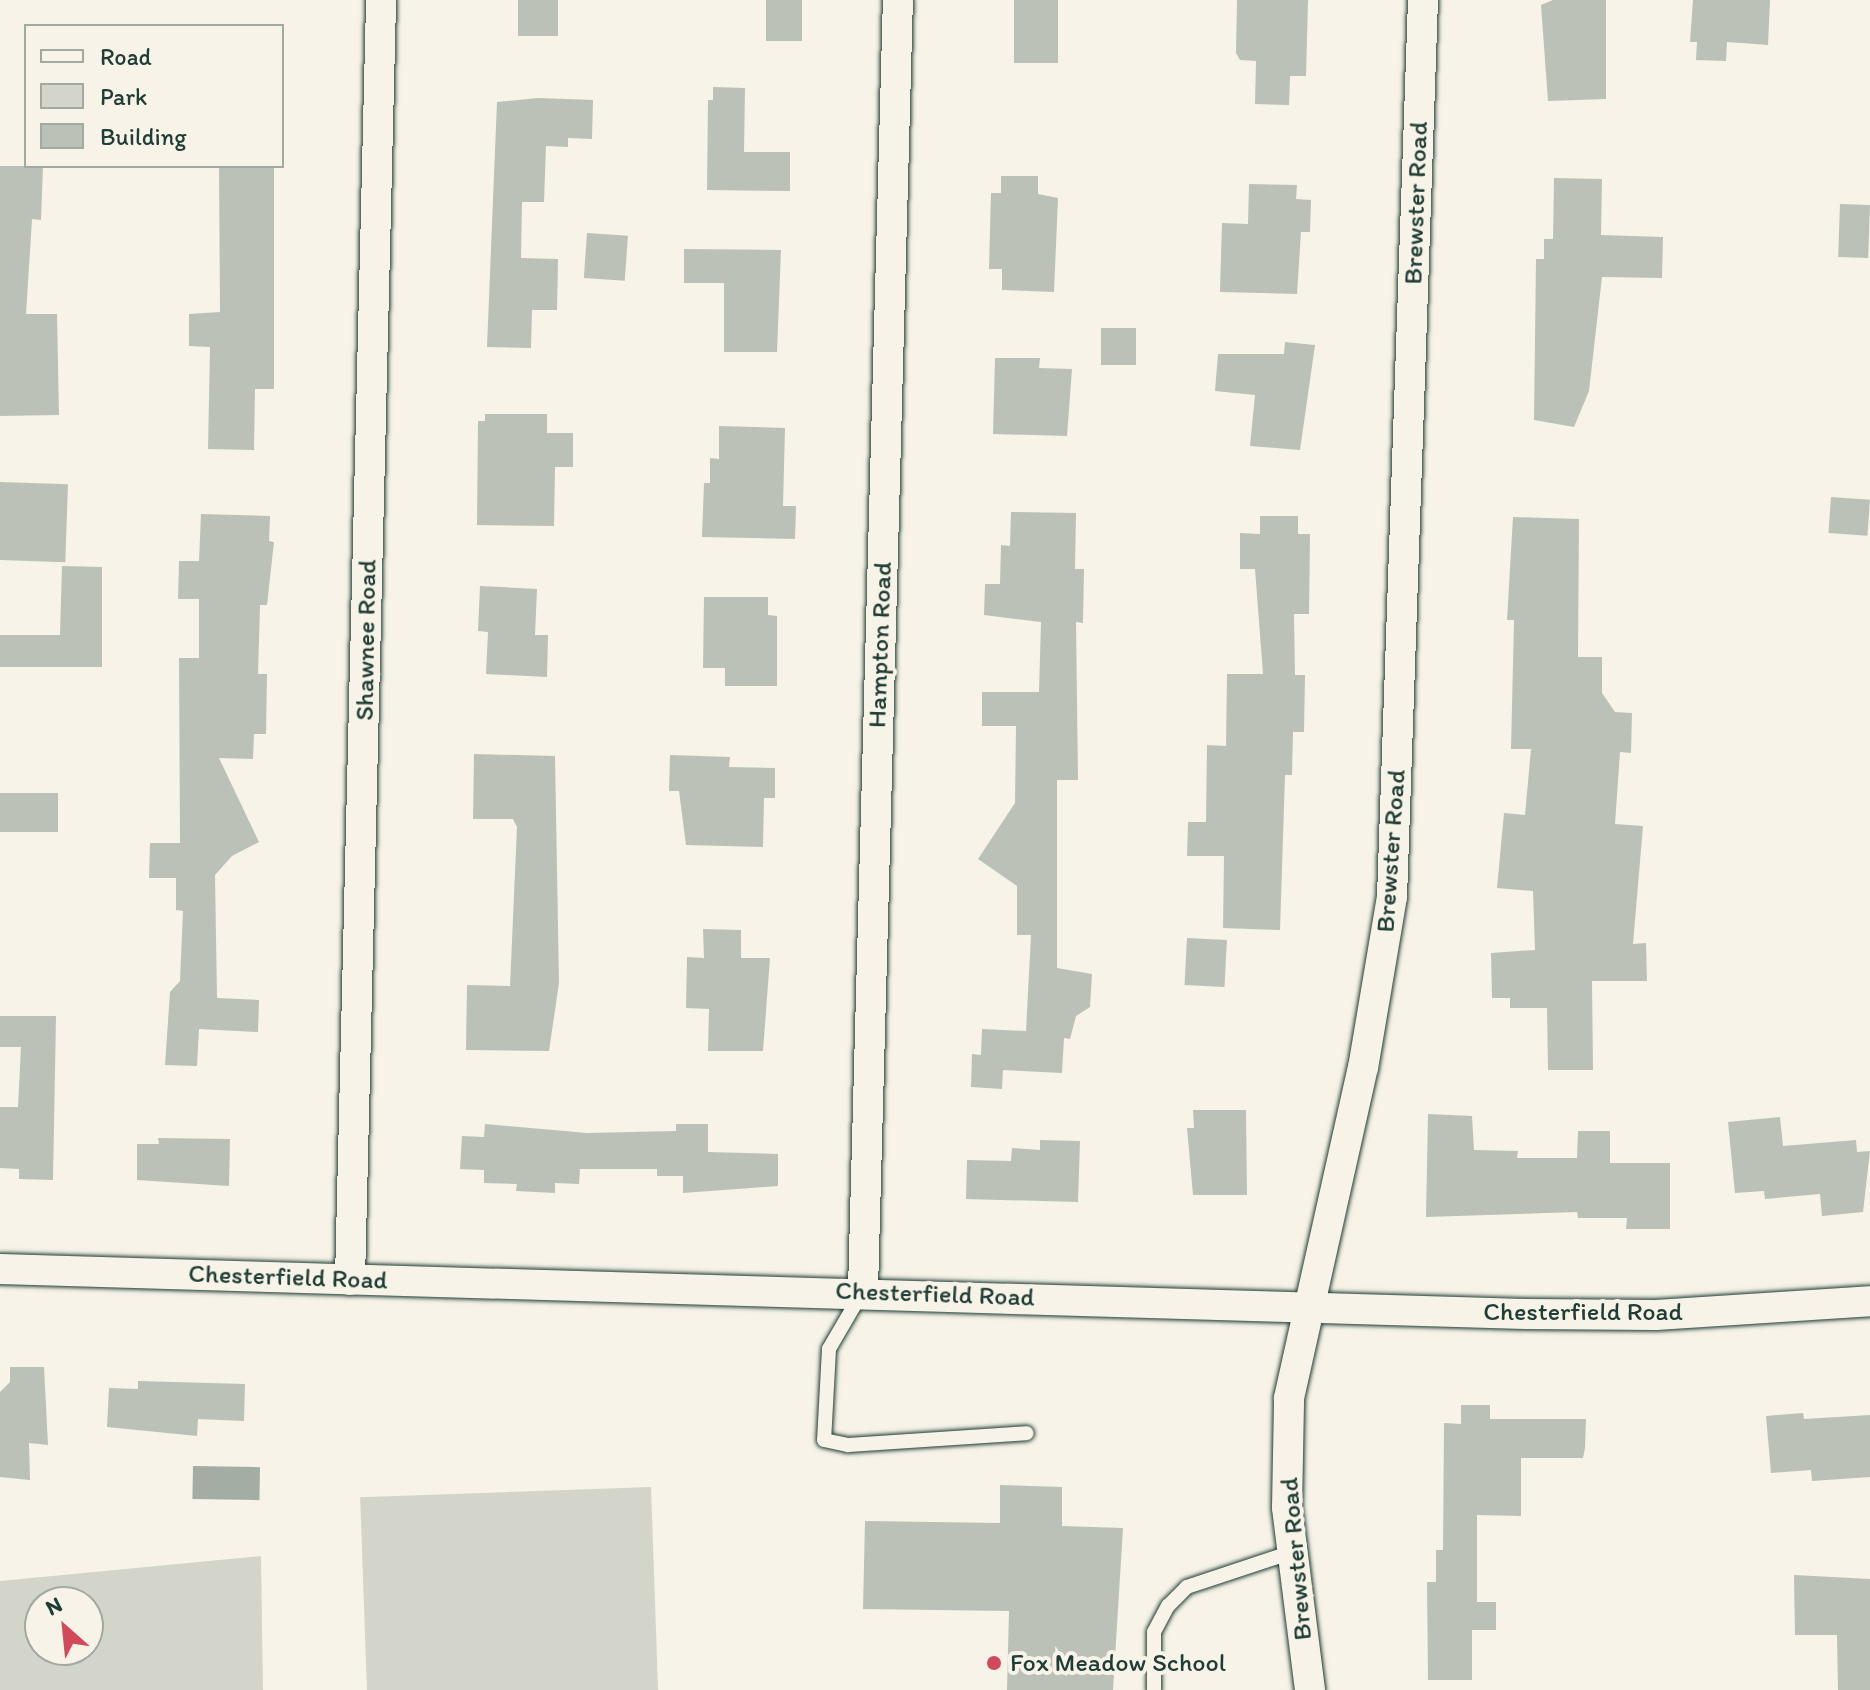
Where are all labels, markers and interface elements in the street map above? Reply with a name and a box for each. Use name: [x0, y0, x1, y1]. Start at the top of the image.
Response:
legend: [24, 24, 284, 168]
text: Road: [100, 42, 152, 71]
text: Park: [100, 82, 147, 111]
street label: Brewster Road: [1398, 121, 1434, 285]
text: Building: [100, 122, 187, 151]
street label: Shawnee Road: [349, 559, 383, 721]
street label: Hampton Road: [862, 562, 898, 728]
street label: Brewster Road: [1370, 769, 1412, 933]
street label: Chesterfield Road: [188, 1258, 388, 1296]
street label: Chesterfield Road: [835, 1275, 1035, 1313]
street label: Chesterfield Road: [1483, 1296, 1683, 1328]
street label: Brewster Road: [1273, 1477, 1319, 1641]
north arrow: [24, 1586, 104, 1666]
text: N: [41, 1591, 67, 1621]
place label: Fox Meadow School: [1010, 1647, 1225, 1679]
marker: Fox Meadow School: [985, 1654, 1003, 1672]

